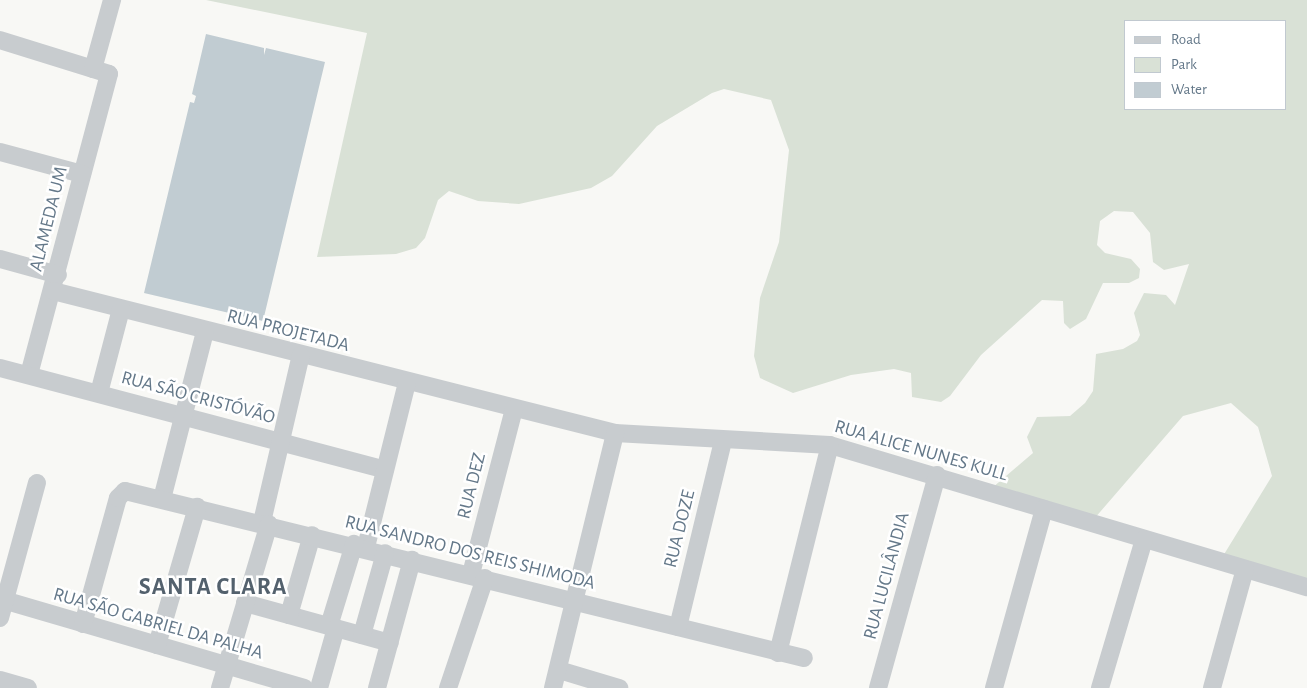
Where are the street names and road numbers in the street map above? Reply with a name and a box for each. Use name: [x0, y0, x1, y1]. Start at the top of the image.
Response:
street label: ALAMEDA UM: [25, 164, 73, 274]
street label: RUA PROJETADA: [224, 305, 352, 357]
street label: RUA SÃO CRISTÓVÃO: [119, 367, 277, 429]
street label: RUA ALICE NUNES KULL: [832, 415, 1010, 487]
street label: RUA DEZ: [453, 451, 491, 521]
street label: RUA DOZE: [659, 488, 701, 570]
street label: RUA LUCILÂNDIA: [859, 510, 915, 642]
street label: RUA SANDRO DOS REIS SHIMODA: [343, 511, 597, 595]
street label: RUA SÃO GABRIEL DA PALHA: [51, 583, 265, 665]

